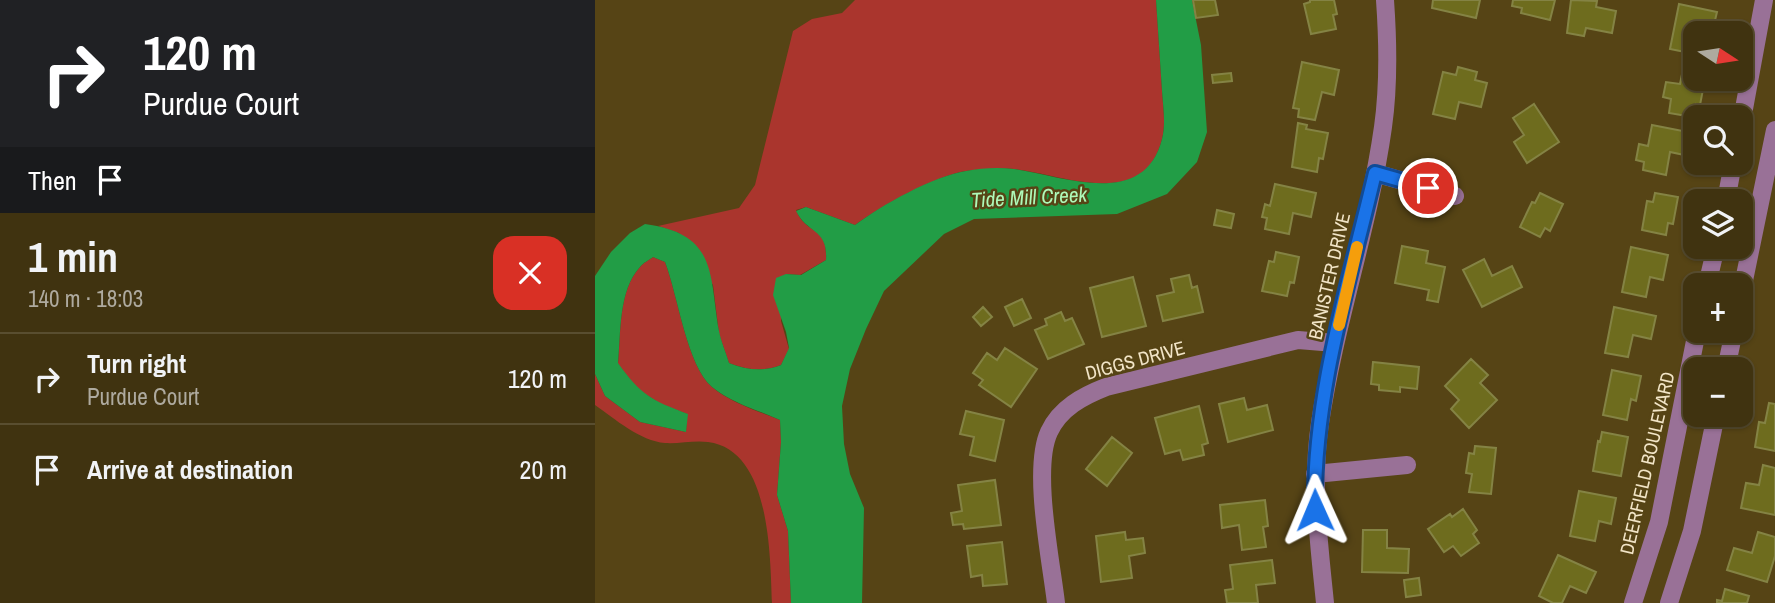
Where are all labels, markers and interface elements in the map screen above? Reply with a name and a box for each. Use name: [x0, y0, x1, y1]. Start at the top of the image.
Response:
text: 120 m: [143, 19, 257, 85]
north arrow: [1683, 21, 1753, 91]
map controls: [1683, 21, 1753, 427]
icon: right: [28, 28, 119, 119]
text: Purdue Court: [143, 82, 299, 125]
button: search: [1683, 105, 1753, 175]
pin: [1398, 158, 1458, 218]
icon: arrive: [91, 161, 129, 199]
text: Then: [28, 163, 77, 198]
icon: arrive: [1409, 169, 1447, 207]
water label: Tide Mill Creek: [970, 179, 1089, 215]
button: layers: [1683, 189, 1753, 259]
street label: BANISTER DRIVE: [1302, 210, 1356, 342]
text: 1 min: [28, 229, 118, 285]
button: close: [493, 236, 567, 310]
button: +: [1683, 273, 1753, 343]
text: 140 m · 18:03: [28, 283, 143, 314]
street label: DIGGS DRIVE: [1082, 334, 1188, 386]
text: Turn right: [87, 346, 186, 381]
button: −: [1683, 357, 1753, 427]
icon: right: [28, 360, 66, 398]
text: 120 m: [508, 361, 567, 396]
street label: DEERFIELD BOULEVARD: [1613, 369, 1681, 557]
text: Purdue Court: [87, 381, 199, 412]
icon: arrive: [28, 451, 66, 489]
text: Arrive at destination: [87, 452, 293, 487]
text: 20 m: [520, 452, 567, 487]
position arrow: [1278, 473, 1352, 547]

